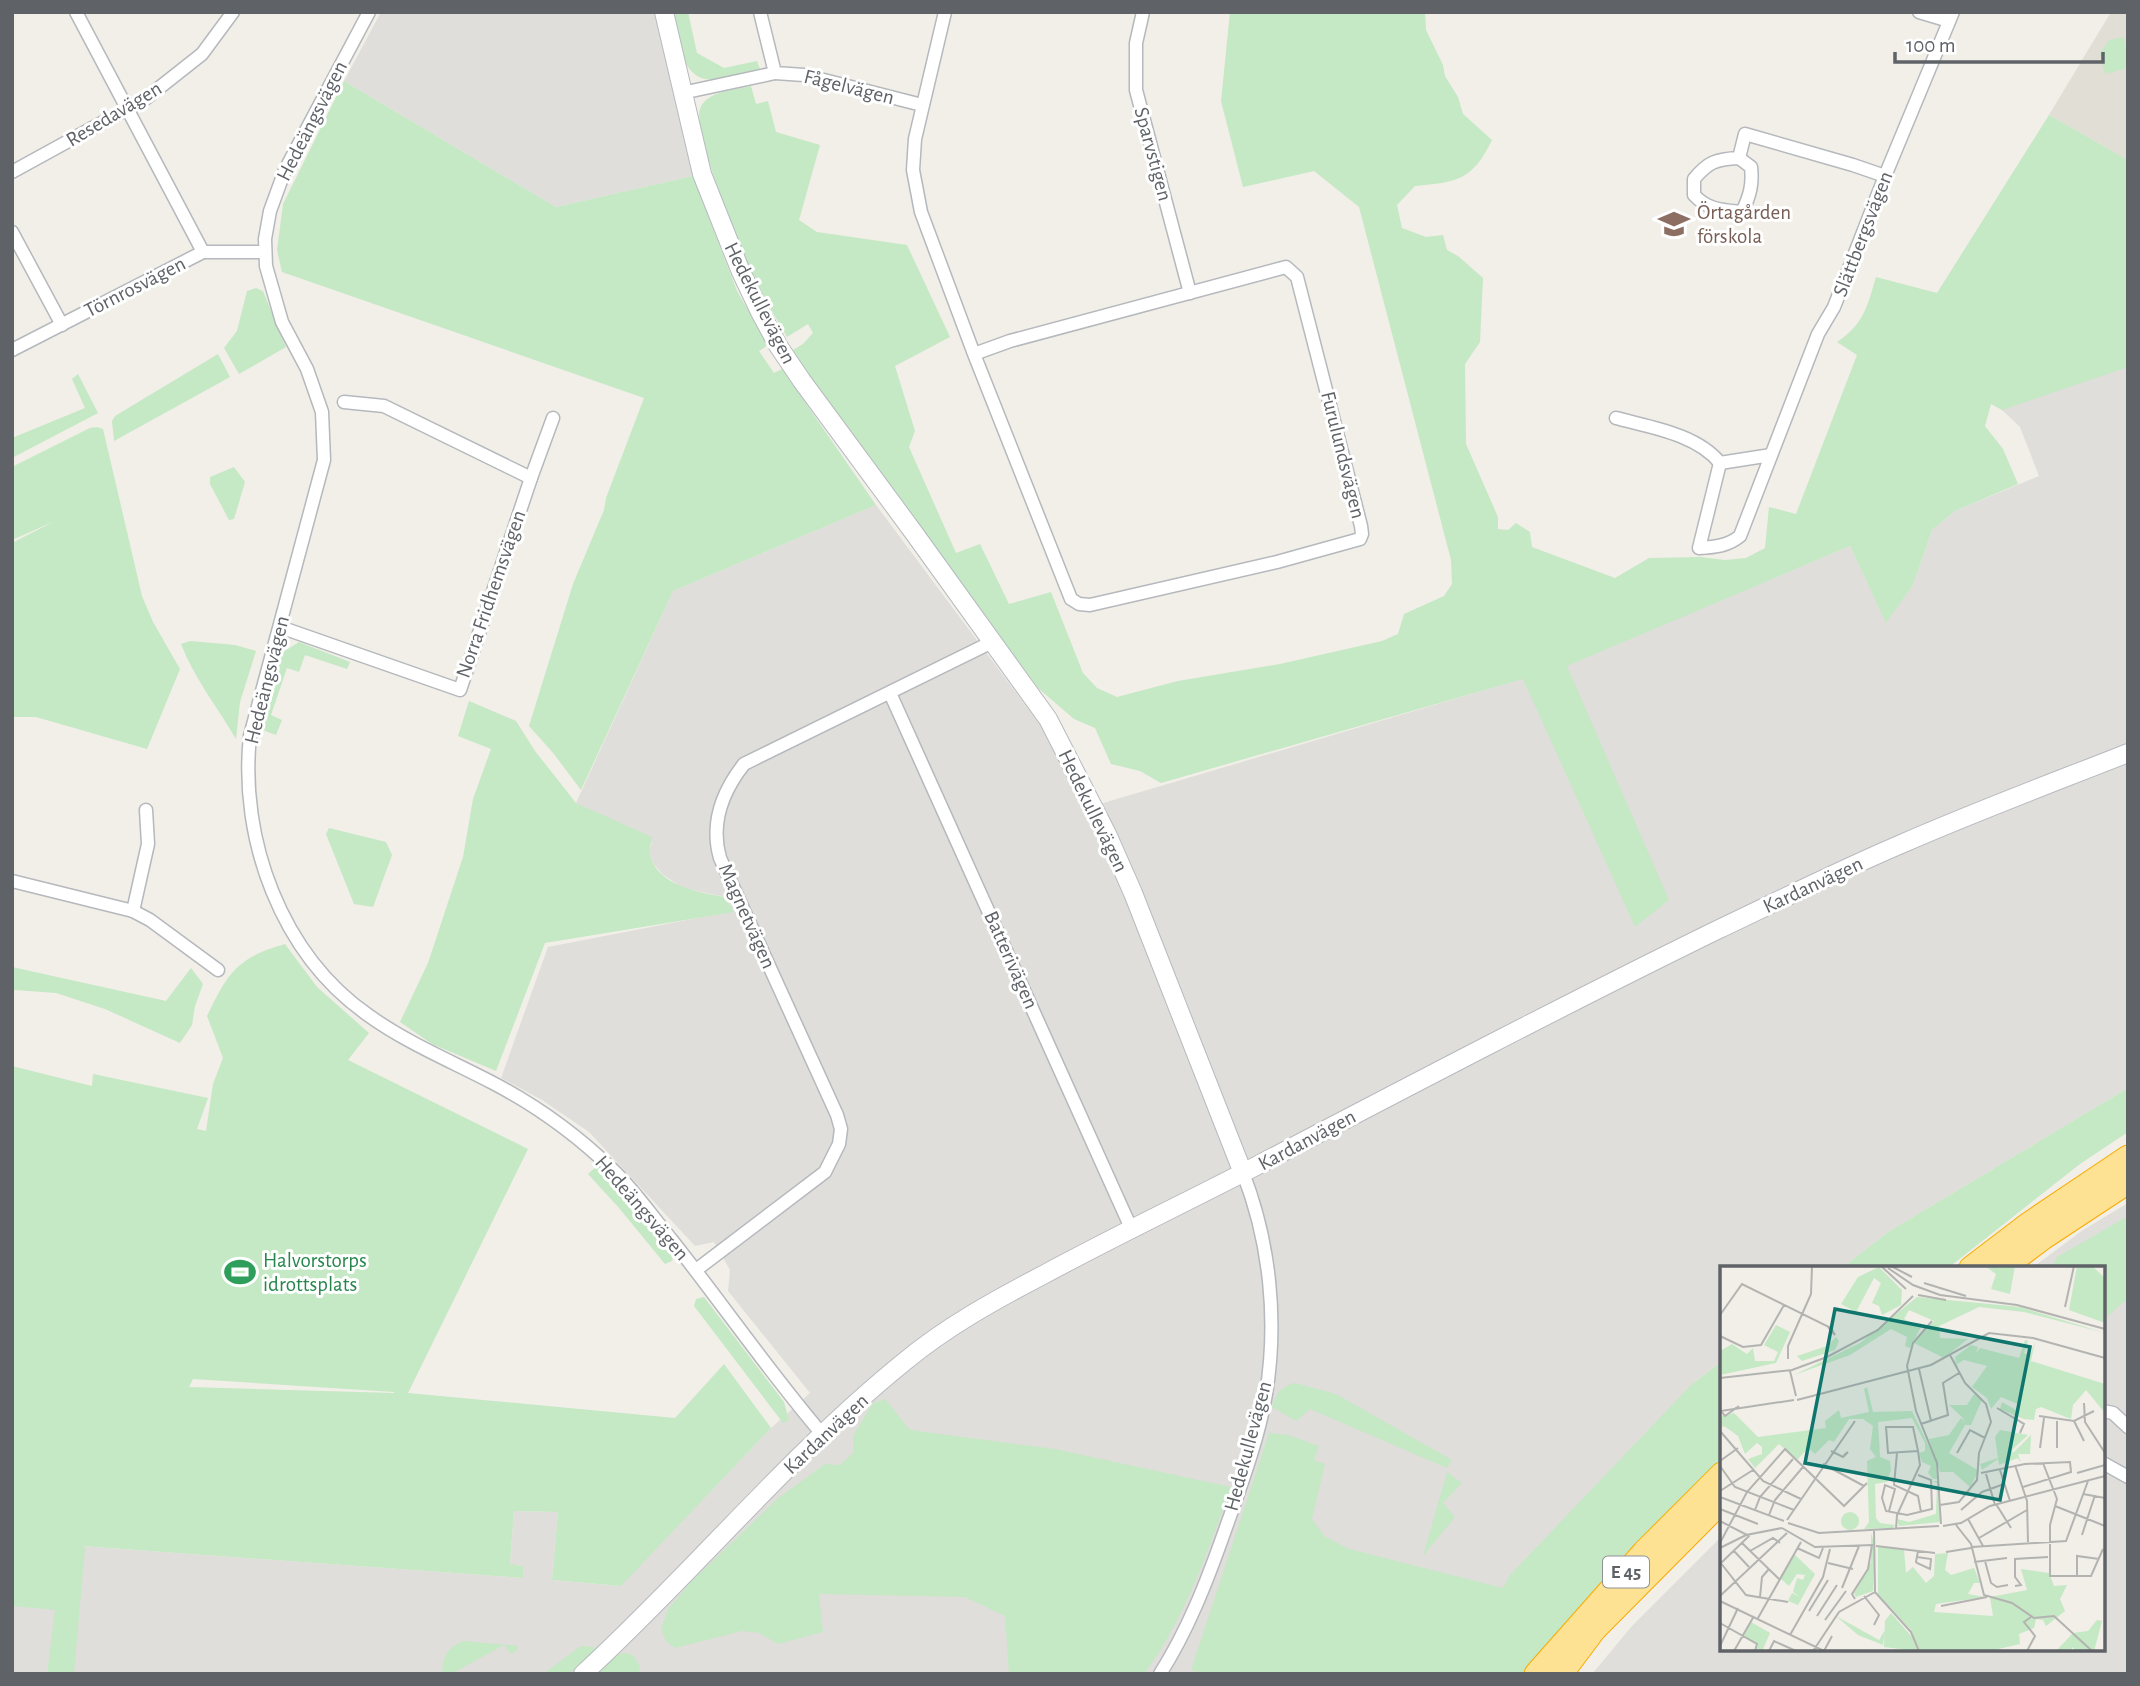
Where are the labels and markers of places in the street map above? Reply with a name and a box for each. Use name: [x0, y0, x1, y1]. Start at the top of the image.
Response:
place label: Örtagården förskola: [1697, 201, 1791, 247]
school or university icon: Örtagården förskola: [1657, 207, 1691, 241]
place label: Halvorstorps idrottsplats: [263, 1250, 367, 1295]
sports icon: Halvorstorps idrottsplats: [223, 1255, 257, 1289]

